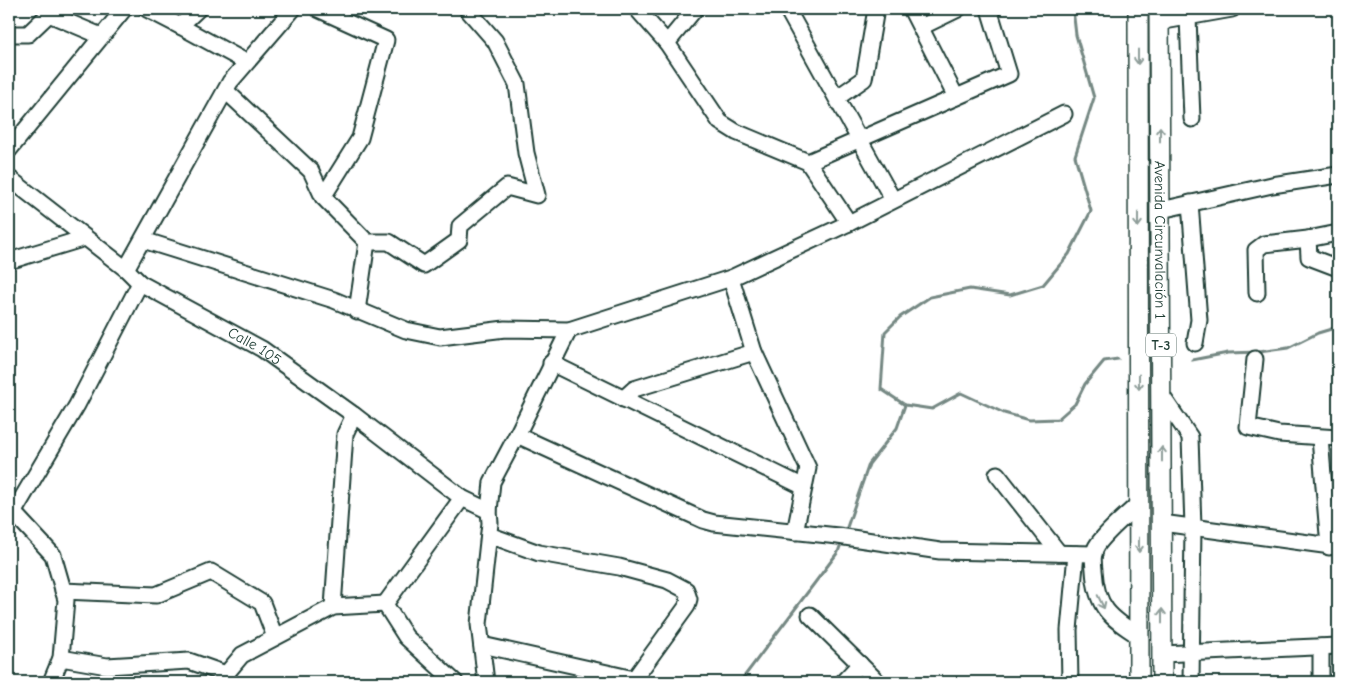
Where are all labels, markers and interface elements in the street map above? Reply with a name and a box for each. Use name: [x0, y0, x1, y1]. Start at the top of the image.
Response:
one-way arrow: [1133, 49, 1143, 65]
one-way arrow: [1155, 126, 1165, 142]
street label: Avenida Circunvalación 1: [1151, 161, 1169, 319]
one-way arrow: [1133, 212, 1143, 228]
street label: Calle 105: [225, 323, 285, 369]
road number: T-3: [1146, 334, 1176, 356]
one-way arrow: [1134, 374, 1144, 390]
one-way arrow: [1157, 446, 1167, 462]
one-way arrow: [1134, 536, 1144, 553]
one-way arrow: [1097, 594, 1106, 609]
one-way arrow: [1157, 608, 1167, 624]

